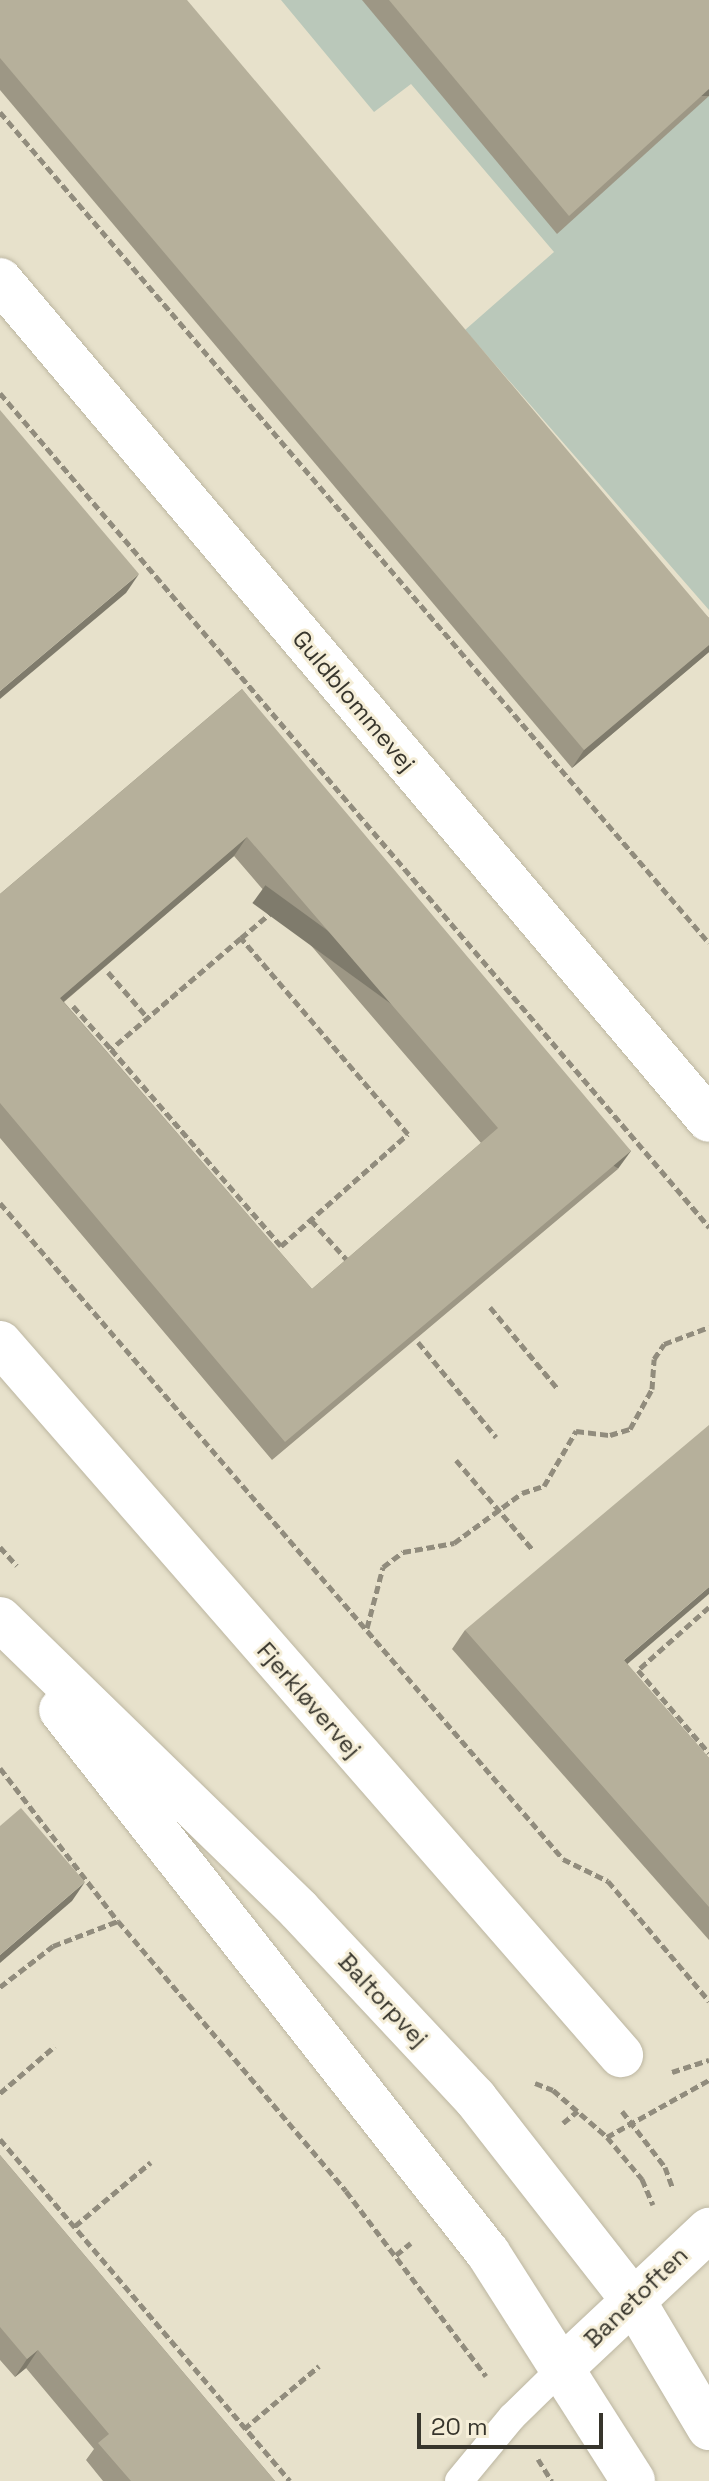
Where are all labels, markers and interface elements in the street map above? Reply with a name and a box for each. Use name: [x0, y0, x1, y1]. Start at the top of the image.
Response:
street label: Guldblommevej: [287, 624, 421, 778]
street label: Fjerkløvervej: [251, 1636, 367, 1764]
street label: Baltorpvej: [332, 1947, 434, 2053]
street label: Banetoften: [578, 2241, 694, 2353]
scale bar: [421, 2397, 607, 2447]
text: 20 m: [431, 2411, 488, 2442]

